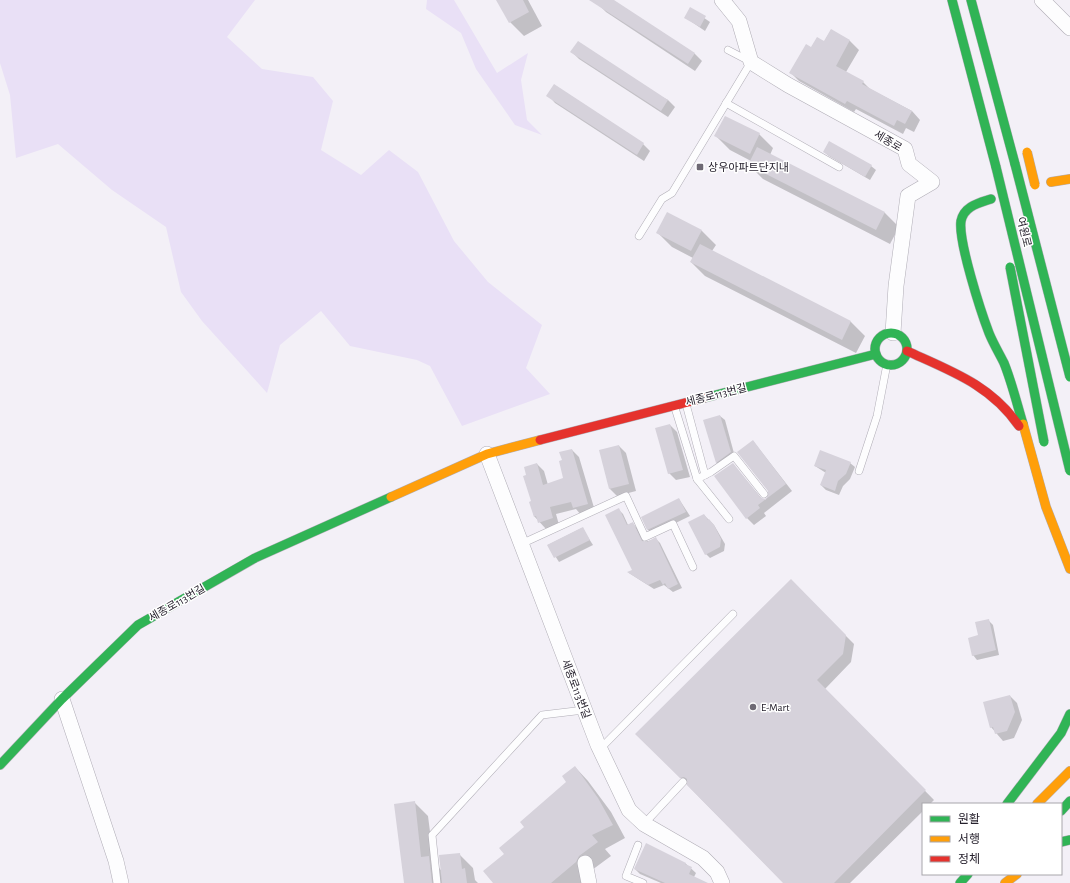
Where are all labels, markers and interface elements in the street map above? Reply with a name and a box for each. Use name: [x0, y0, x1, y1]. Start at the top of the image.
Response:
street label: 세종로: [872, 128, 904, 154]
marker: 상우아파트단지내: [695, 162, 705, 172]
place label: 상우아파트단지내: [708, 162, 789, 173]
street label: 여원로: [1015, 216, 1033, 248]
street label: 세종로113번길: [684, 382, 748, 408]
street label: 세종로113번길: [147, 583, 207, 623]
street label: 세종로113번길: [560, 658, 592, 720]
marker: E-Mart: [748, 702, 758, 712]
place label: E-Mart: [761, 702, 790, 713]
legend: [922, 803, 1062, 875]
text: 원활: [958, 813, 980, 825]
text: 서행: [958, 833, 980, 845]
text: 정체: [958, 853, 980, 865]

